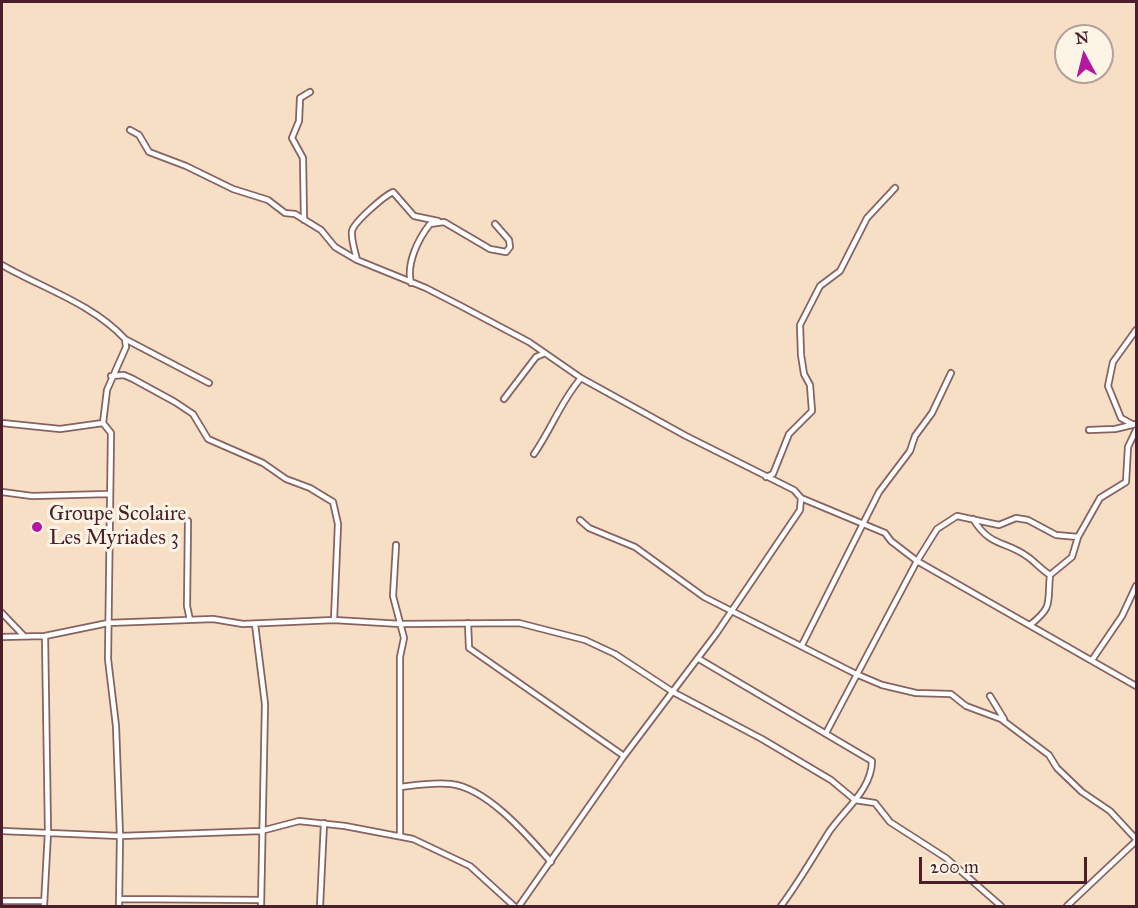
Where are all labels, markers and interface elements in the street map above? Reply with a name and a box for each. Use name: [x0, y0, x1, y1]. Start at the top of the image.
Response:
north arrow: [1054, 24, 1114, 84]
text: N: [1074, 27, 1090, 48]
place label: Groupe Scolaire Les Myriades 3: [49, 502, 186, 552]
marker: Groupe Scolaire Les Myriades 3: [30, 520, 44, 534]
scale bar: [922, 845, 1090, 883]
text: 200 m: [930, 856, 979, 878]

